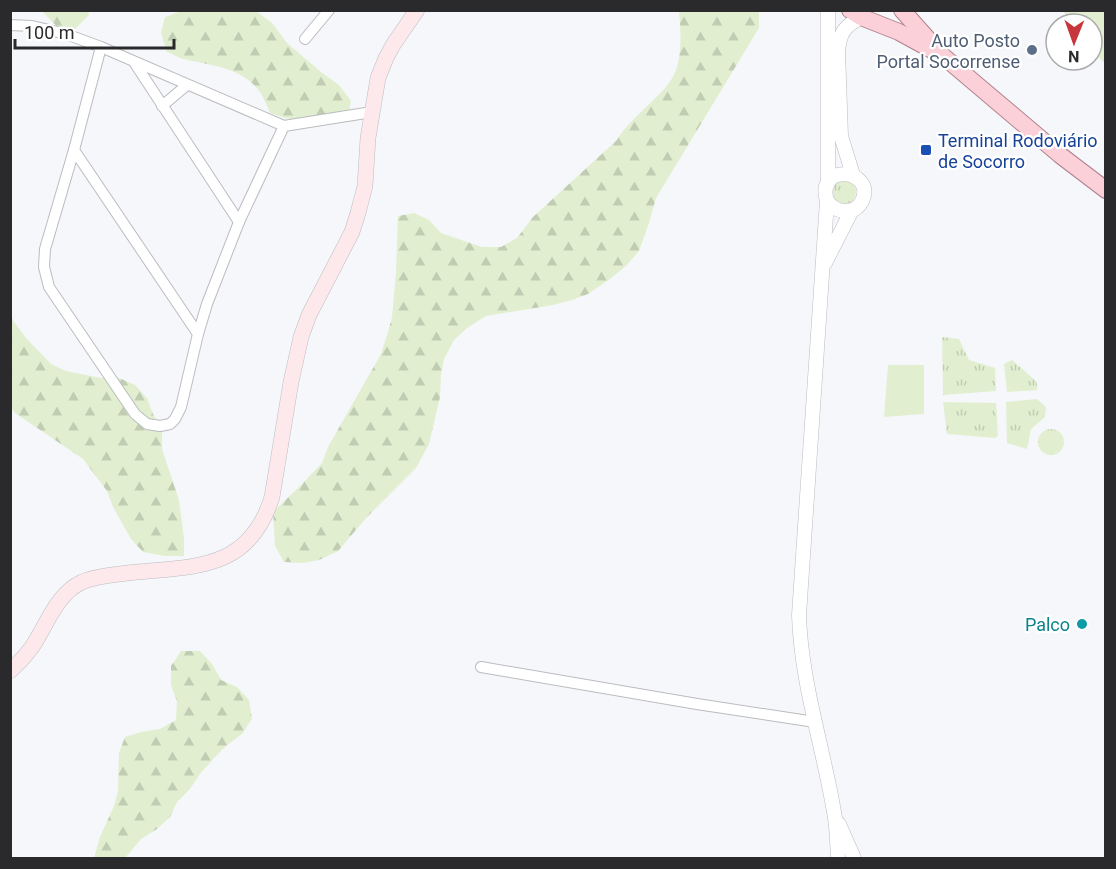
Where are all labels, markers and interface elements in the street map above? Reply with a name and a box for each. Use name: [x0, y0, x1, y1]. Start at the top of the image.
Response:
scale bar: [15, 12, 174, 50]
north arrow: [1044, 12, 1104, 72]
text: 100 m: [24, 22, 75, 43]
place label: Auto Posto Portal Socorrense: [876, 30, 1020, 72]
marker: Auto Posto Portal Socorrense: [1025, 43, 1039, 57]
text: N: [1068, 47, 1080, 66]
place label: Terminal Rodoviário de Socorro: [938, 130, 1098, 172]
marker: Terminal Rodoviário de Socorro: [919, 143, 933, 157]
place label: Palco: [1025, 614, 1070, 635]
marker: Palco: [1075, 617, 1089, 631]

